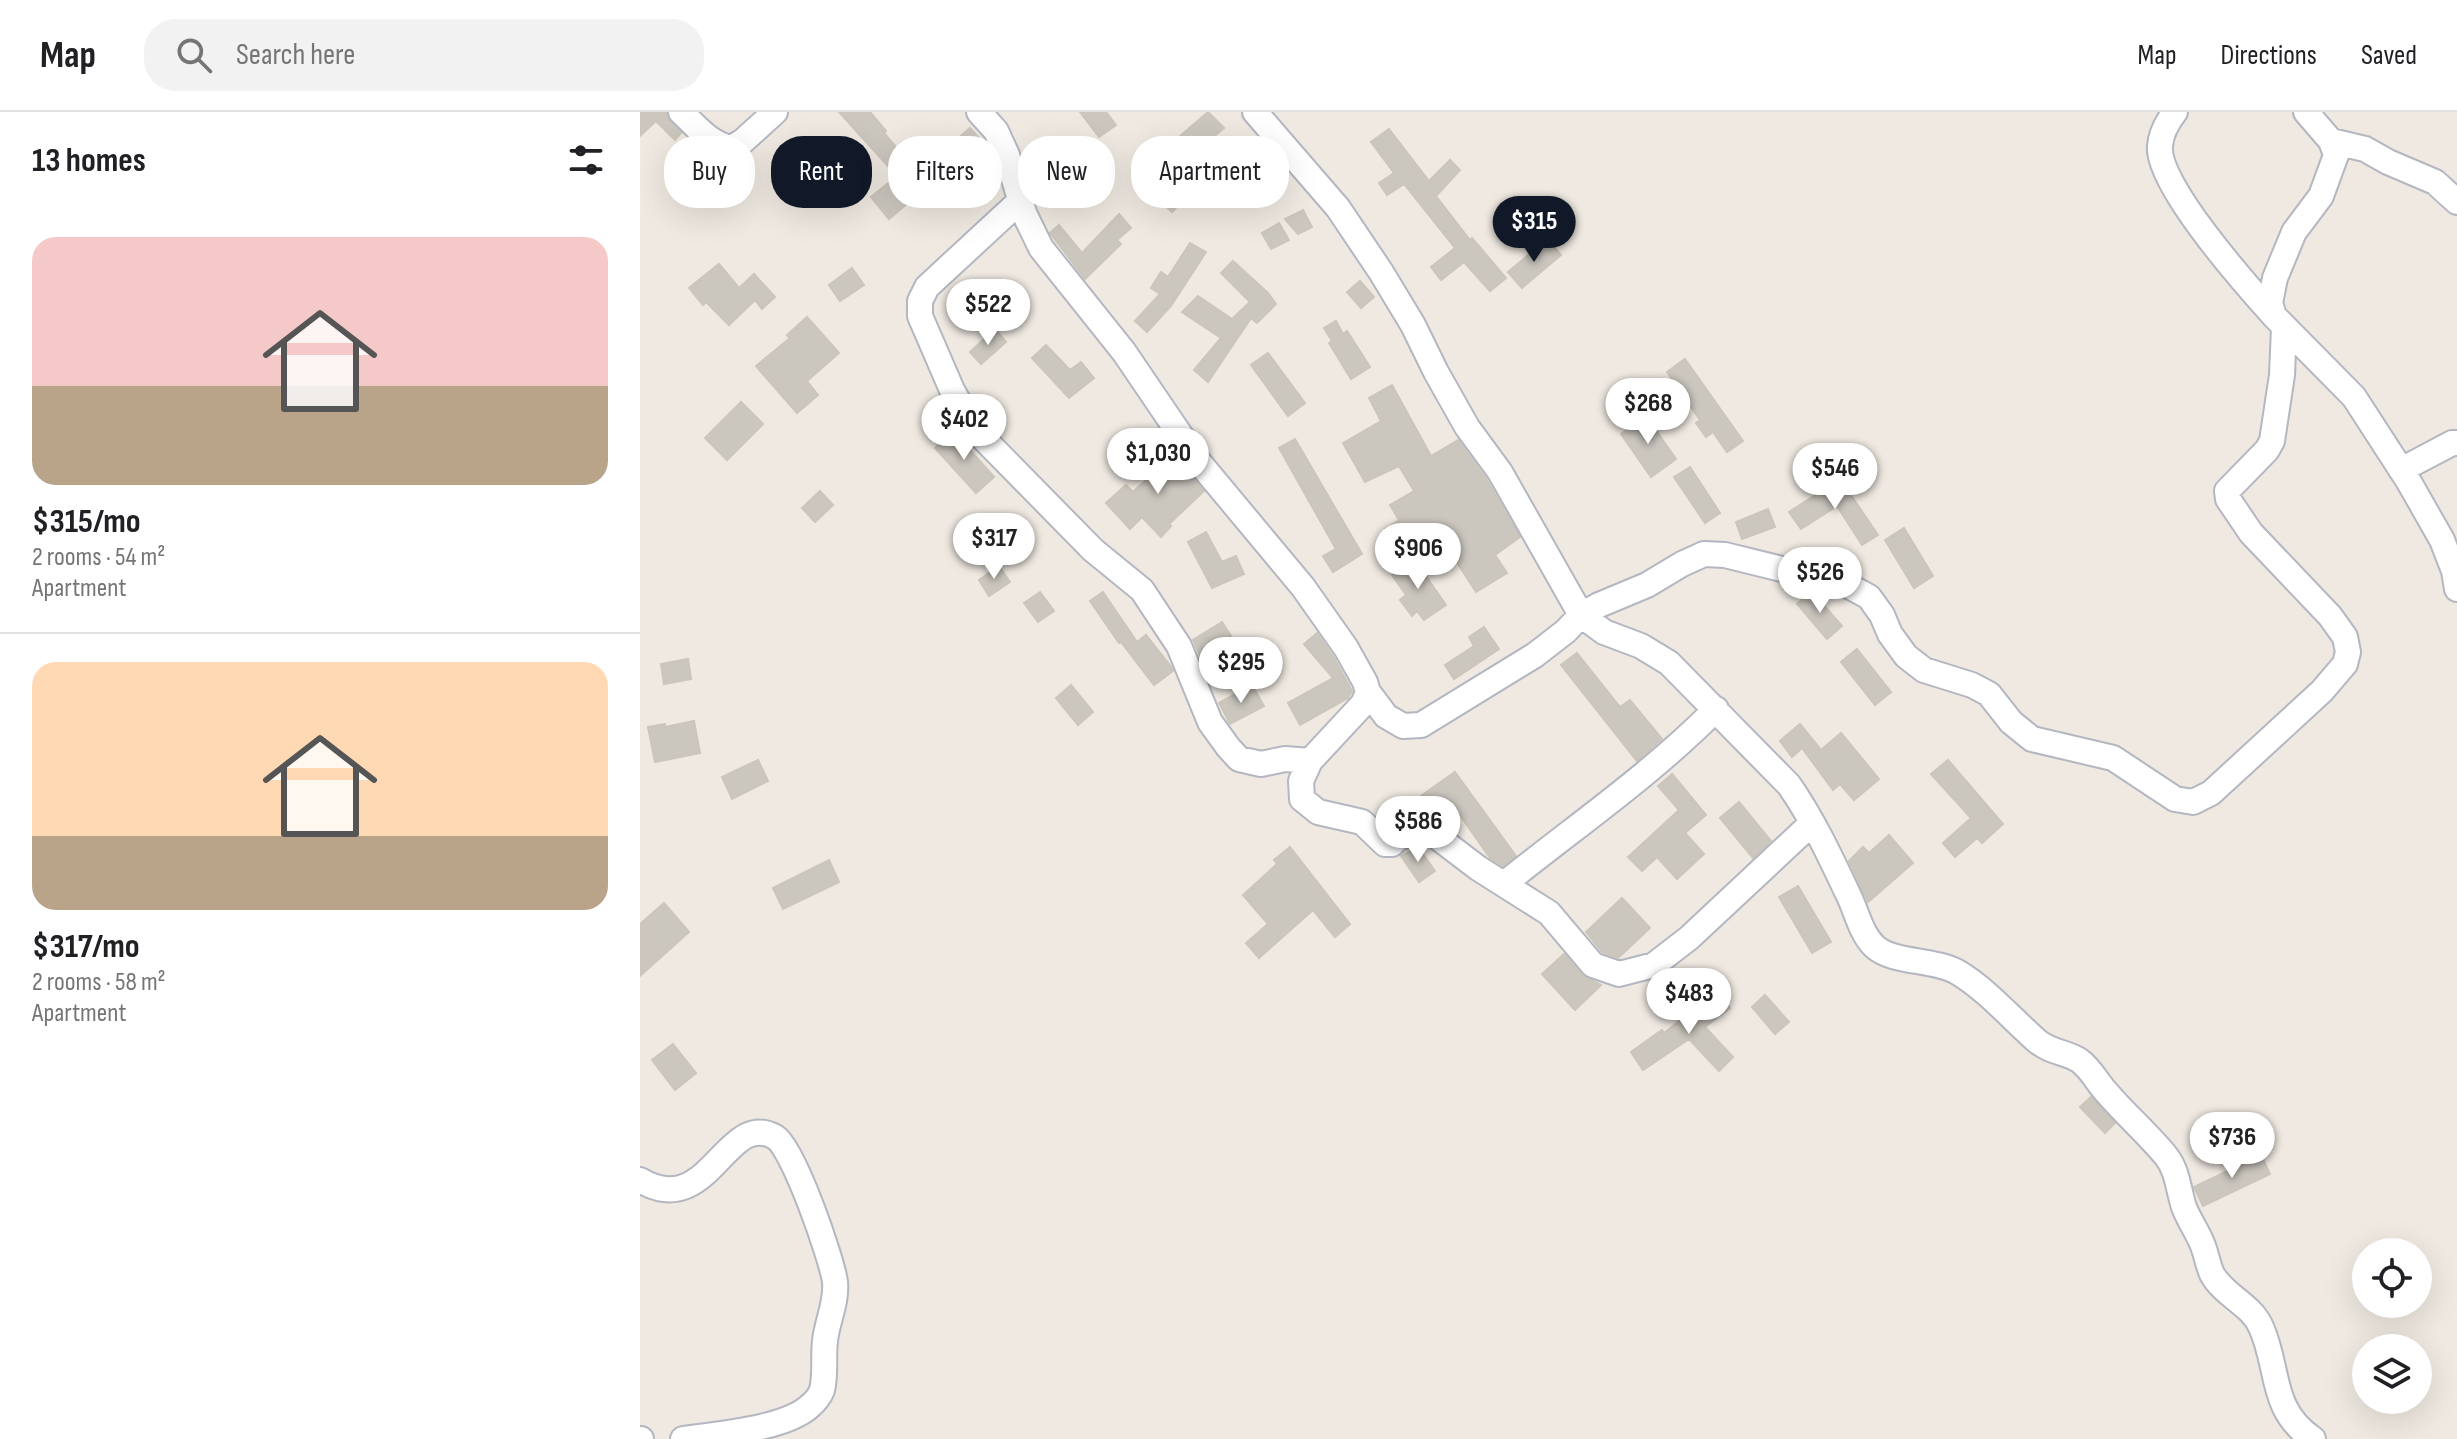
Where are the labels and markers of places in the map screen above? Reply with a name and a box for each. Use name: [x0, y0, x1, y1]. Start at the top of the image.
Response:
pin: $315: [1487, 196, 1581, 264]
pin: $522: [941, 279, 1035, 347]
pin: $268: [1601, 378, 1695, 446]
pin: $402: [917, 394, 1011, 462]
pin: $1,030: [1093, 428, 1223, 496]
pin: $546: [1788, 443, 1882, 511]
pin: $317: [947, 513, 1041, 581]
pin: $906: [1371, 523, 1465, 591]
pin: $526: [1773, 547, 1867, 615]
pin: $295: [1194, 637, 1288, 705]
pin: $586: [1371, 796, 1465, 864]
pin: $483: [1642, 968, 1736, 1036]
pin: $736: [2185, 1112, 2279, 1180]

